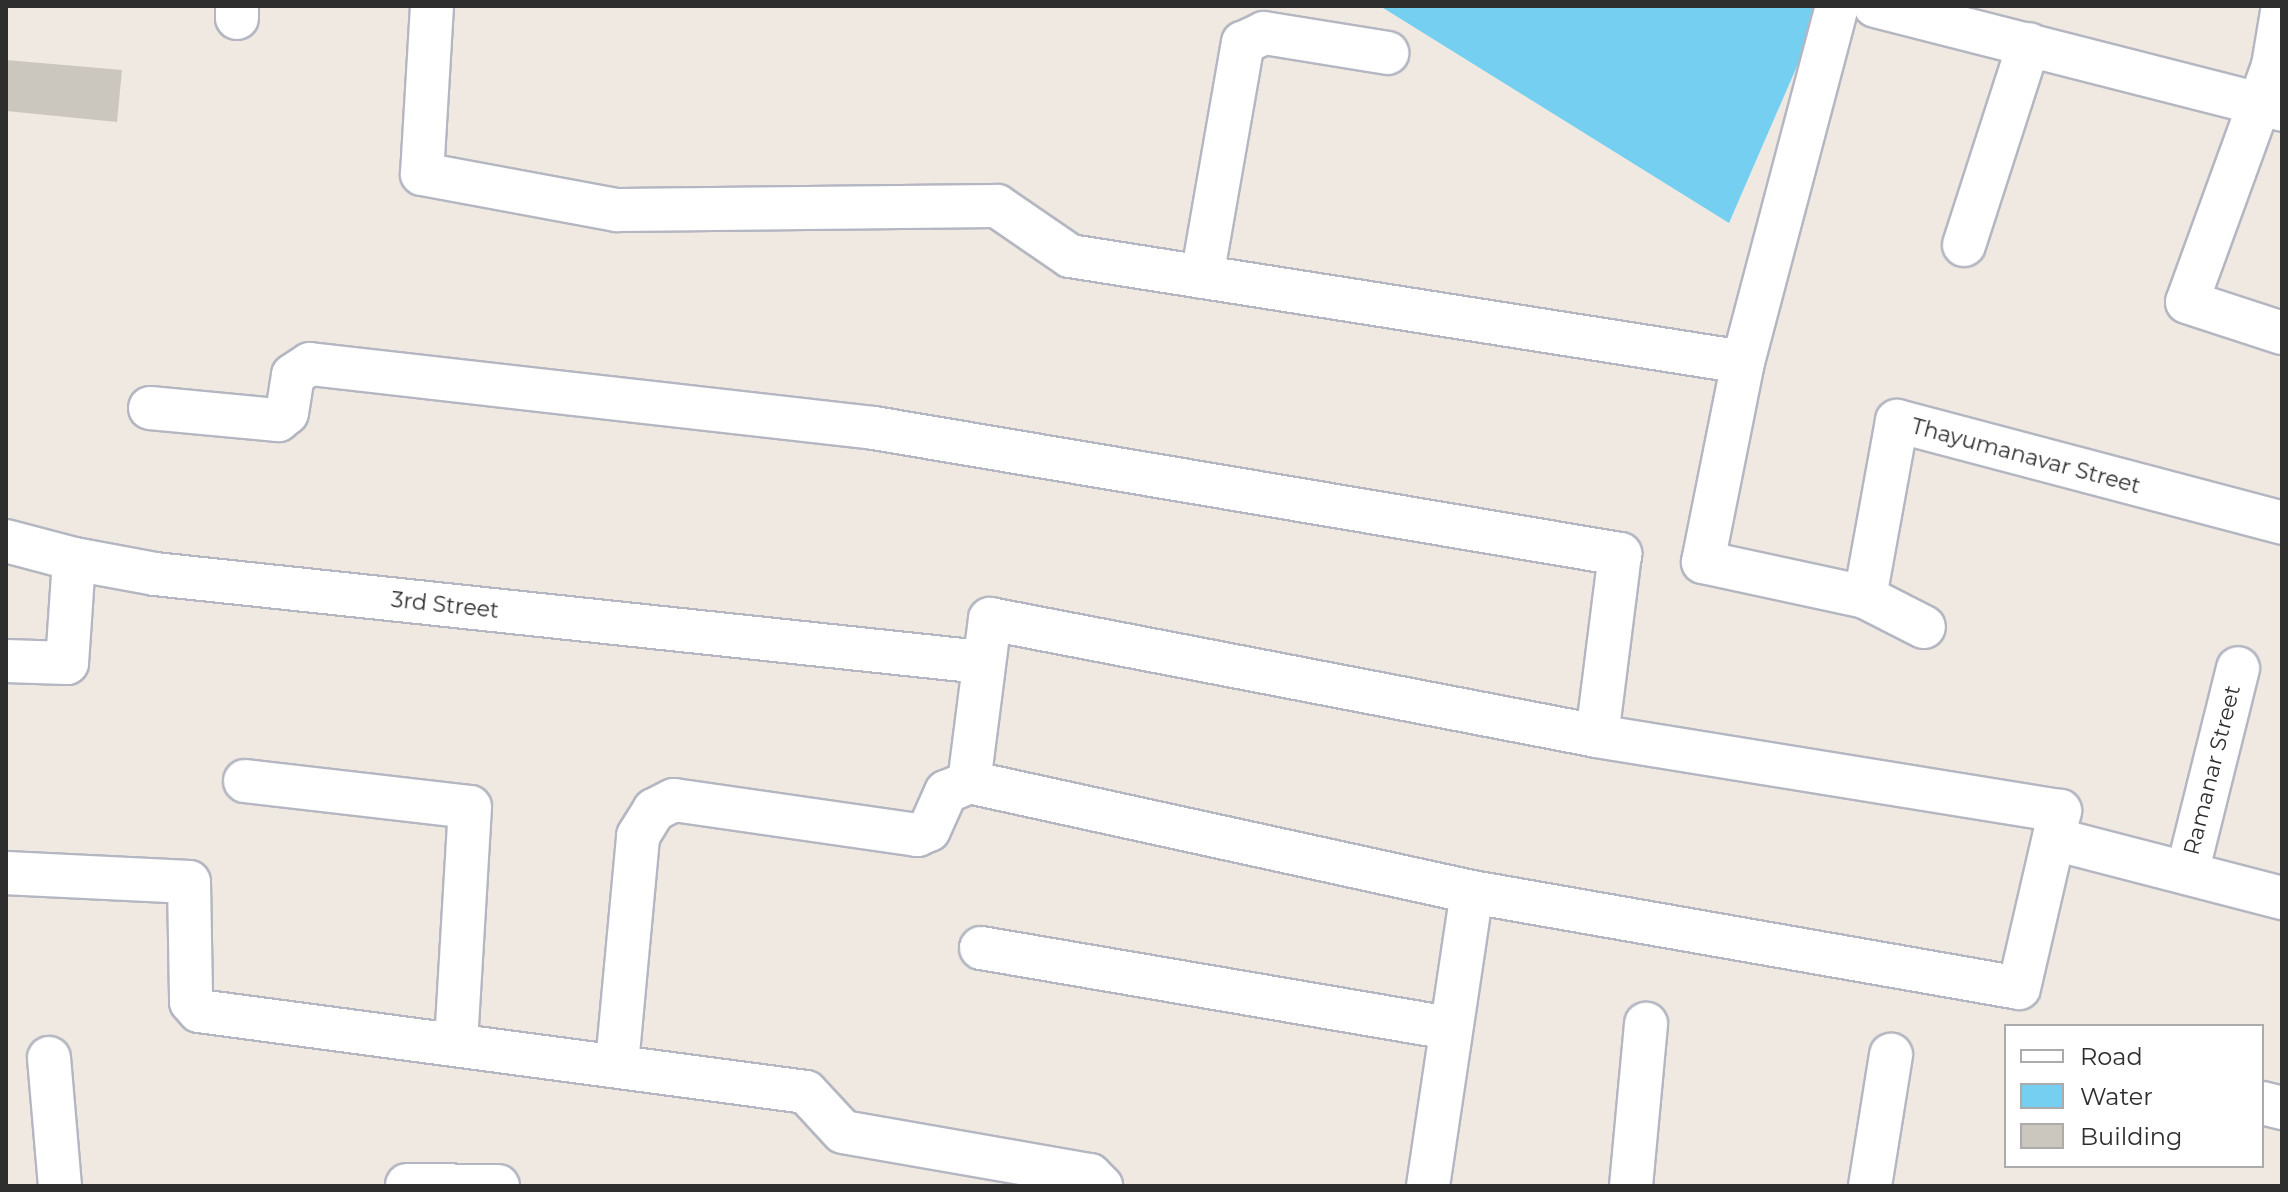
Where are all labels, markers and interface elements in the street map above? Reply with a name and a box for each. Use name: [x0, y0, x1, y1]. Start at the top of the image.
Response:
street label: Thayumanavar Street: [1908, 413, 2144, 499]
street label: 3rd Street: [390, 586, 500, 624]
street label: Ramanar Street: [2178, 682, 2246, 858]
legend: [2004, 1024, 2264, 1168]
text: Road: [2080, 1042, 2143, 1071]
text: Water: [2080, 1082, 2153, 1111]
text: Building: [2080, 1122, 2183, 1151]

